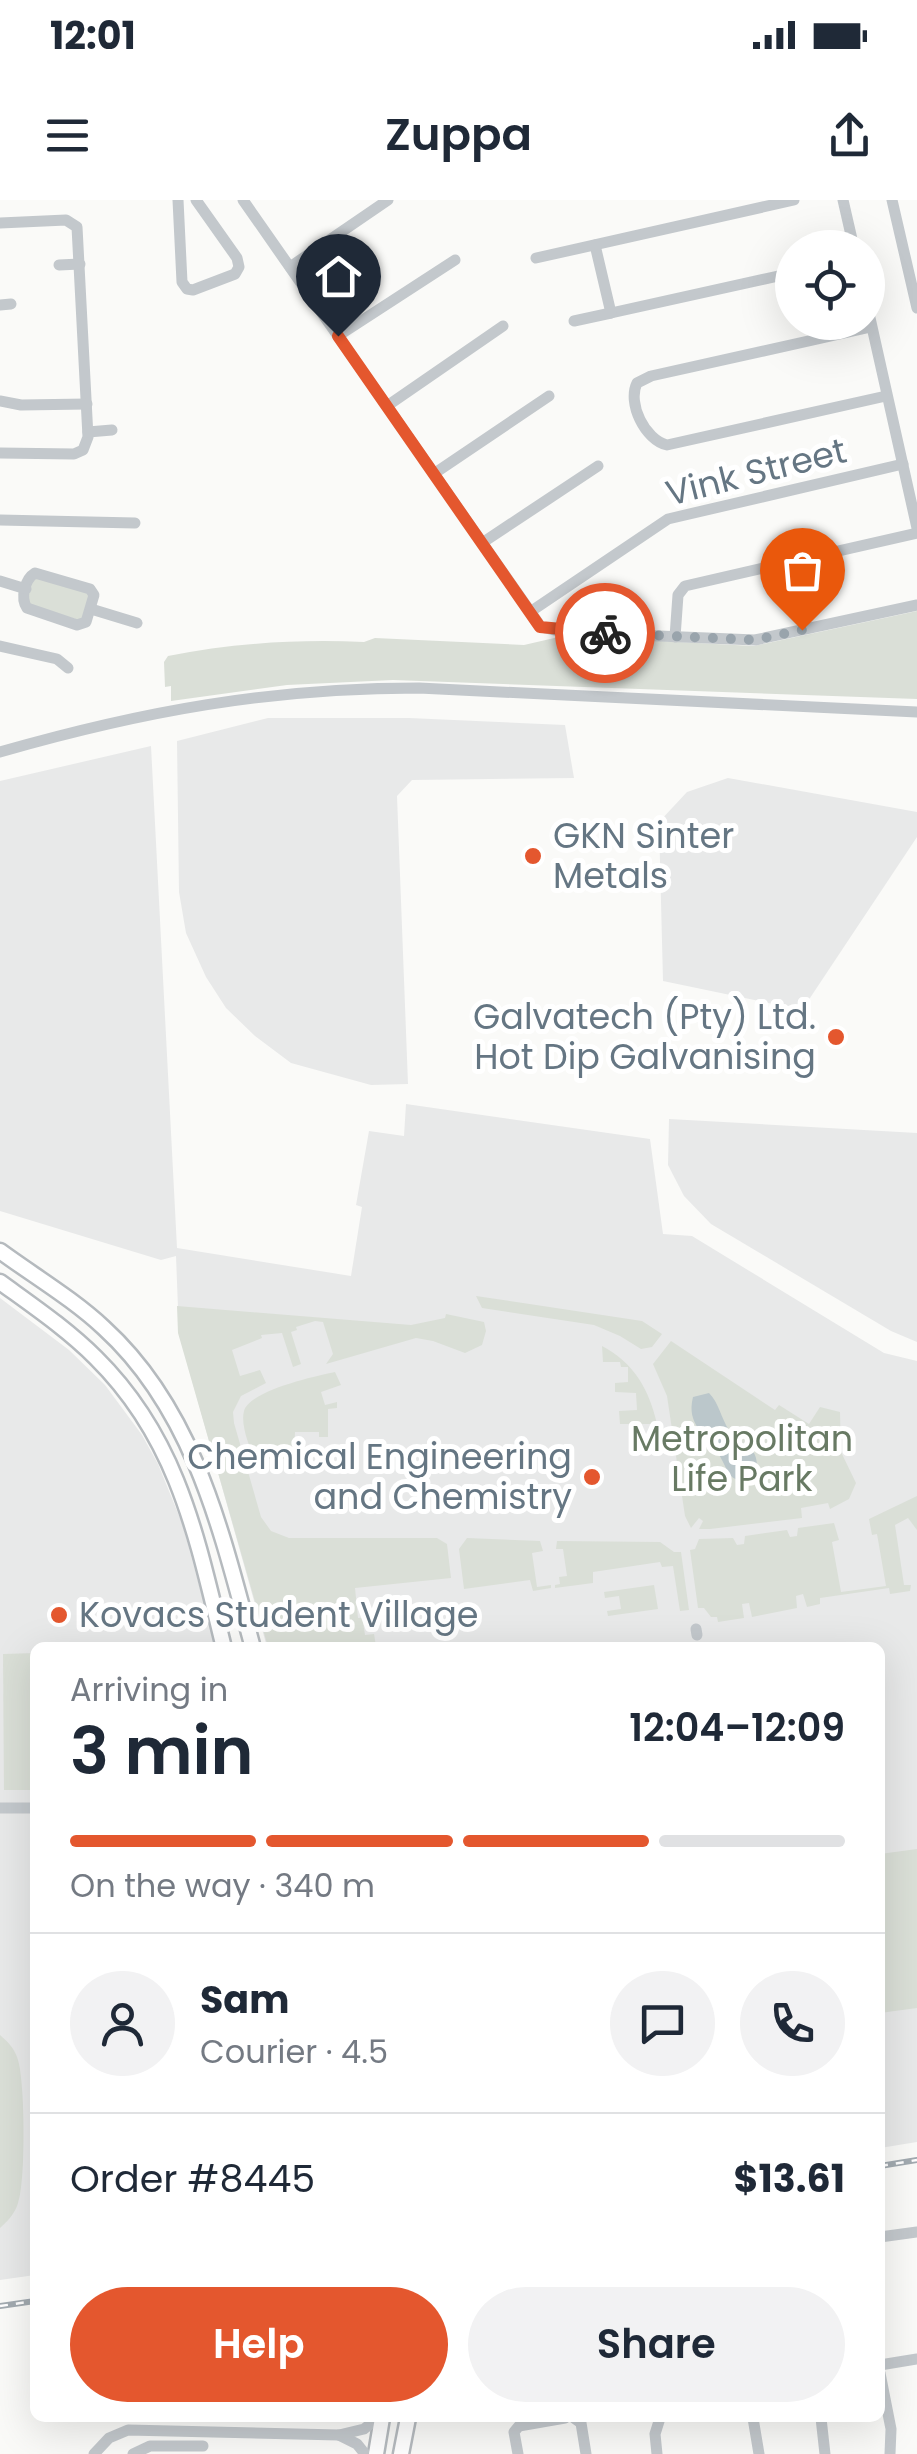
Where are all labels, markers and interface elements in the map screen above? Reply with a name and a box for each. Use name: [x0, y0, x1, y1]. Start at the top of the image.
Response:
text: 12:01: [50, 9, 136, 62]
text: Zuppa: [385, 103, 532, 166]
icon: menu: [40, 108, 95, 163]
icon: share: [822, 108, 877, 163]
map controls: [775, 230, 885, 340]
button: locate: [775, 230, 885, 340]
pin: [296, 234, 381, 337]
icon: home: [311, 249, 366, 304]
street label: Vink Street: [660, 425, 851, 518]
pin: [760, 528, 845, 631]
icon: bag: [775, 543, 830, 598]
courier: [555, 583, 655, 683]
icon: bike: [578, 606, 633, 661]
place label: GKN Sinter Metals: [553, 811, 734, 900]
marker: GKN Sinter Metals: [522, 845, 544, 867]
place label: Galvatech (Pty) Ltd. Hot Dip Galvanising: [473, 992, 816, 1081]
marker: Galvatech (Pty) Ltd. Hot Dip Galvanising: [825, 1026, 847, 1048]
park label: Metropolitan Life Park: [631, 1414, 853, 1503]
place label: Chemical Engineering and Chemistry: [187, 1432, 572, 1521]
marker: Chemical Engineering and Chemistry: [581, 1466, 603, 1488]
place label: Kovacs Student Village: [79, 1590, 479, 1639]
marker: Kovacs Student Village: [48, 1604, 70, 1626]
text: Arriving in: [70, 1667, 228, 1712]
text: 12:04–12:09: [629, 1701, 845, 1754]
text: 3 min: [70, 1706, 254, 1797]
text: On the way · 340 m: [70, 1863, 375, 1908]
button: person: [70, 1971, 175, 2076]
button: chat: [610, 1971, 715, 2076]
button: phone: [740, 1971, 845, 2076]
text: Sam: [200, 1973, 289, 2026]
text: Courier · 4.5: [200, 2029, 388, 2074]
text: Order #8445: [70, 2152, 315, 2205]
text: $13.61: [734, 2152, 845, 2205]
button: Help: [70, 2287, 448, 2402]
button: Share: [468, 2287, 845, 2402]

